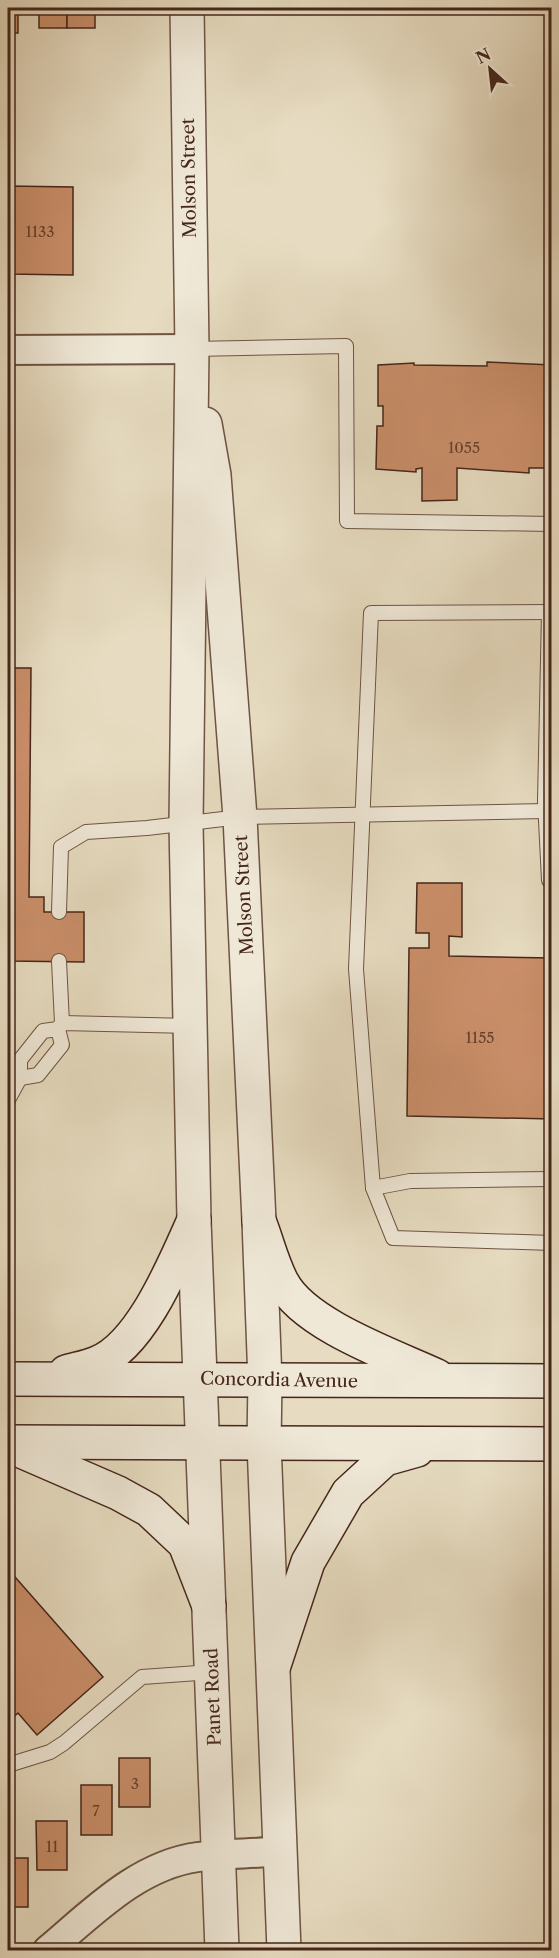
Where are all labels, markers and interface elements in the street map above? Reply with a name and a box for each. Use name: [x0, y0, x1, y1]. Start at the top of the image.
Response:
north arrow: [460, 39, 520, 99]
text: N: [472, 44, 494, 68]
street label: Molson Street: [177, 117, 201, 238]
house number: 1133: [25, 222, 55, 241]
house number: 1055: [448, 438, 480, 457]
street label: Molson Street: [230, 834, 258, 956]
house number: 1155: [466, 1028, 494, 1047]
street label: Concordia Avenue: [200, 1368, 358, 1392]
street label: Panet Road: [200, 1648, 226, 1746]
house number: 3: [131, 1774, 139, 1793]
house number: 7: [92, 1801, 100, 1820]
house number: 11: [46, 1837, 59, 1856]

